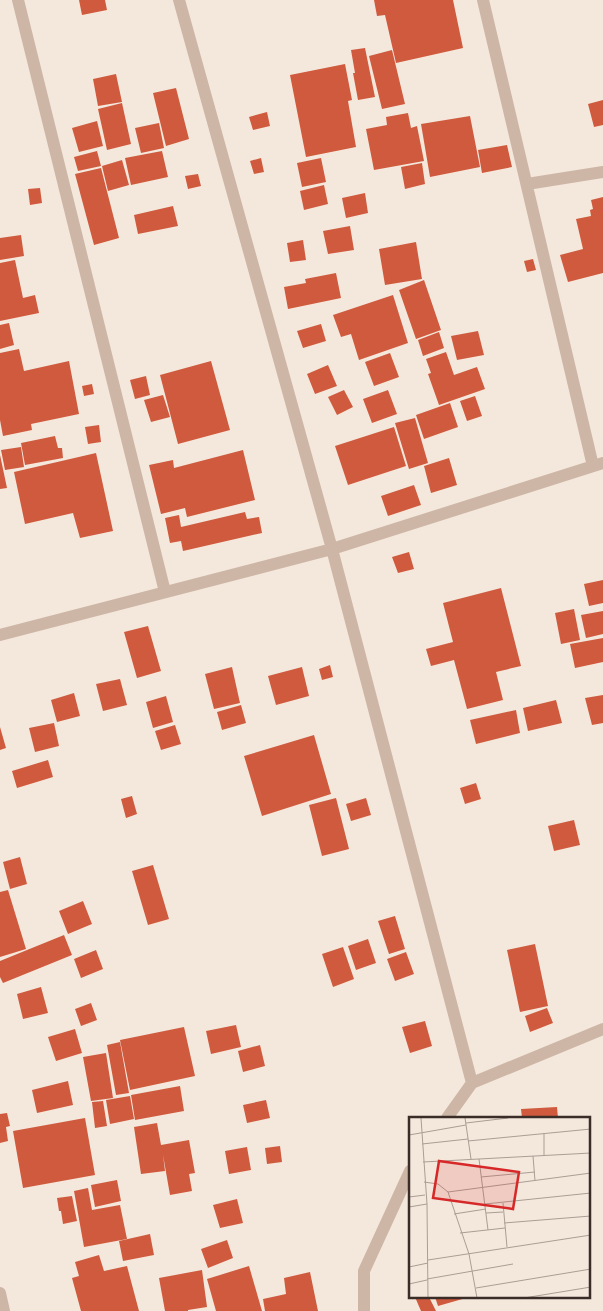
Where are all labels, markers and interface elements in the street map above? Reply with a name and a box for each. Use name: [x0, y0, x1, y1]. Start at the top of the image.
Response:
inset map: [409, 1117, 590, 1298]

